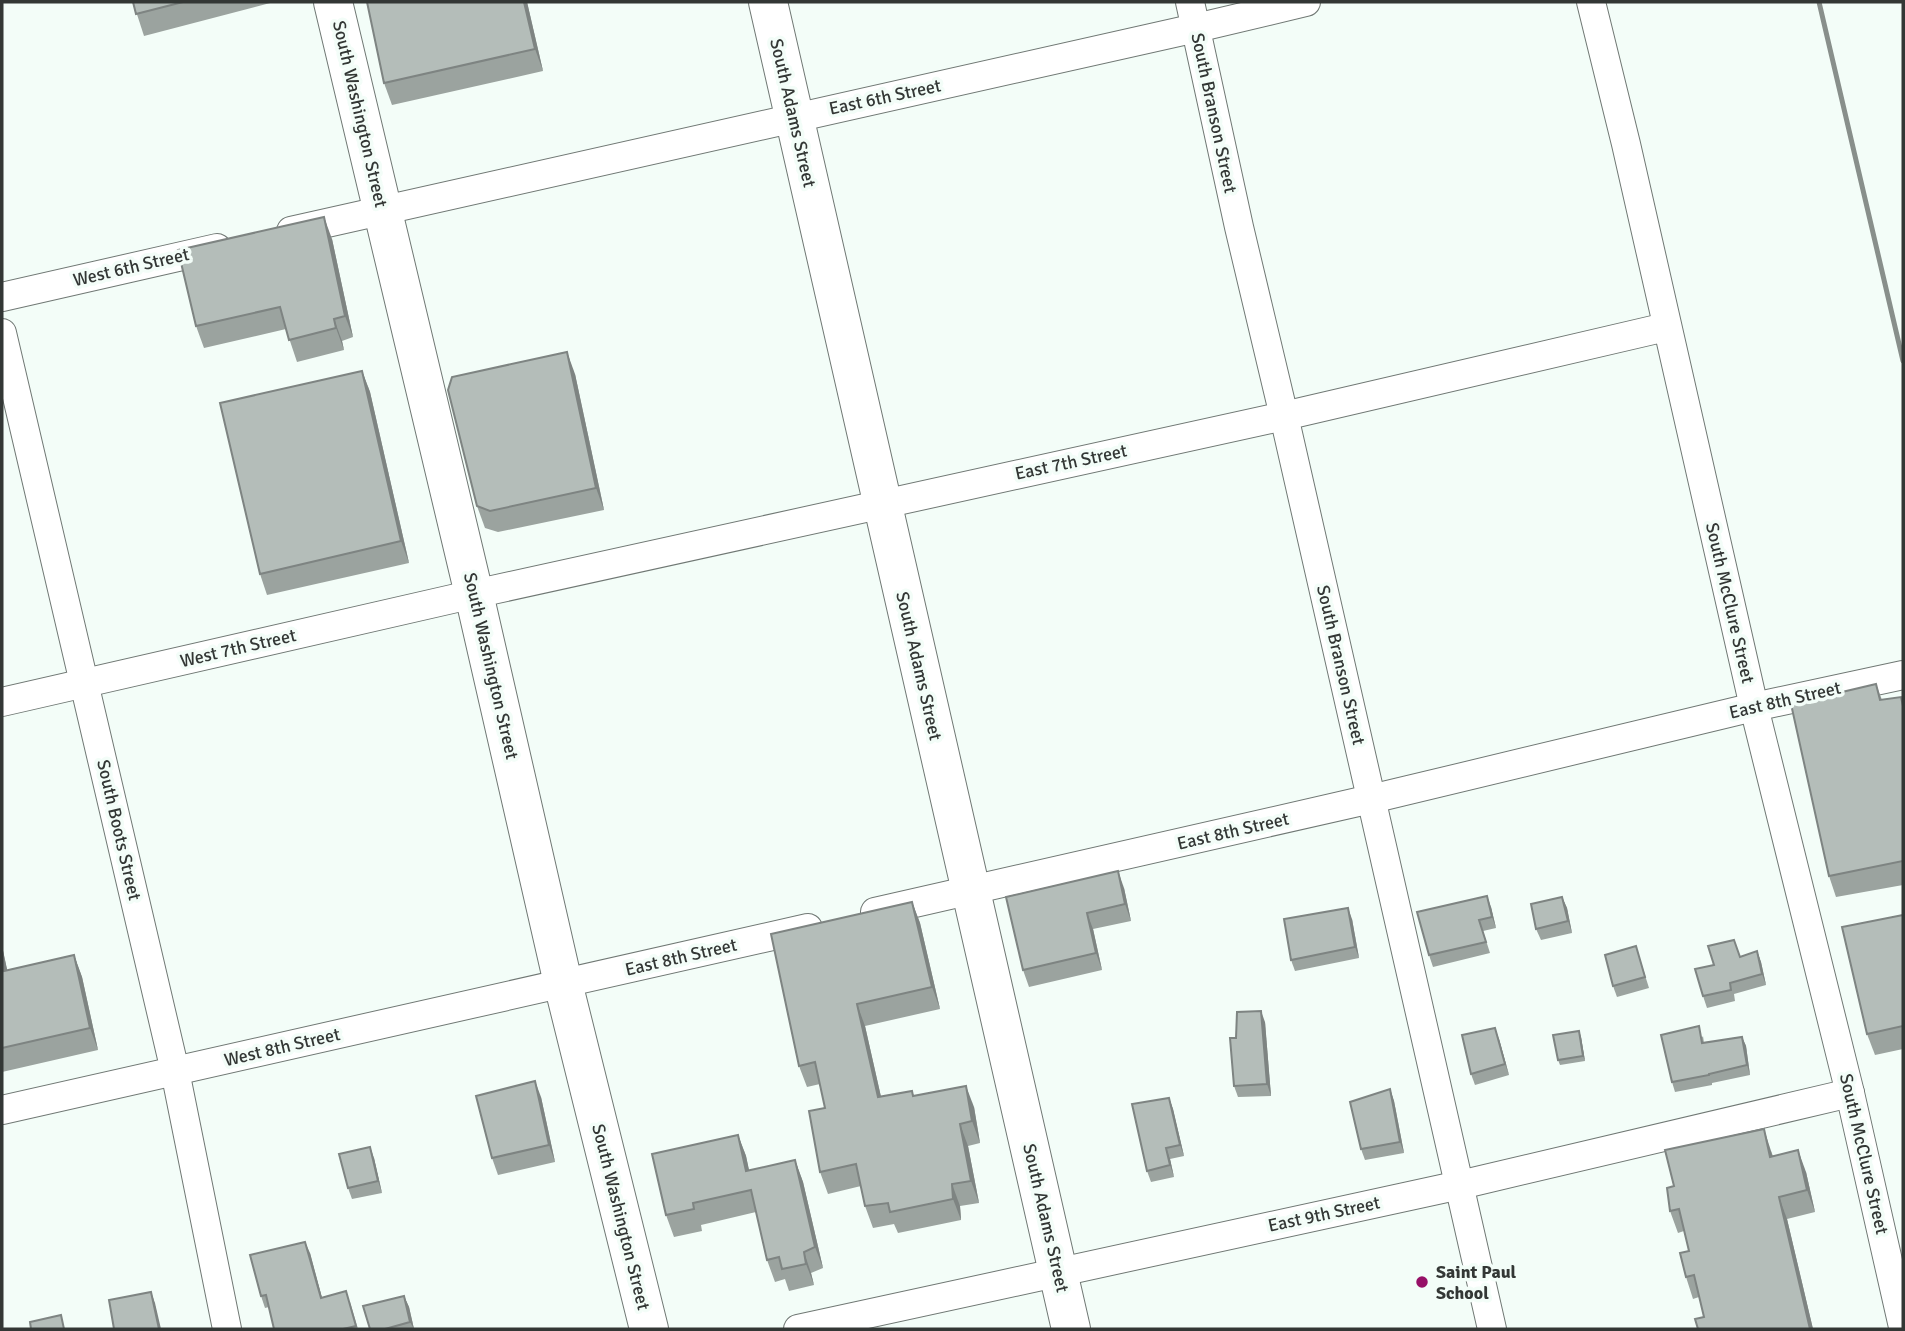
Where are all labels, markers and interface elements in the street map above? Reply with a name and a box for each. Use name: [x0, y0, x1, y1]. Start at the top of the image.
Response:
street label: South Washington Street: [328, 18, 392, 210]
street label: South Branson Street: [1186, 31, 1242, 195]
street label: South Adams Street: [765, 37, 821, 189]
street label: East 6th Street: [827, 74, 943, 120]
street label: West 6th Street: [71, 243, 191, 291]
street label: East 7th Street: [1013, 439, 1129, 485]
street label: South McClure Street: [1701, 521, 1759, 685]
street label: South Washington Street: [459, 570, 523, 762]
street label: South Branson Street: [1312, 583, 1370, 747]
street label: South Adams Street: [891, 590, 947, 742]
street label: West 7th Street: [178, 624, 298, 672]
street label: East 8th Street: [1727, 676, 1843, 724]
street label: South Boots Street: [92, 757, 146, 903]
street label: East 8th Street: [1175, 807, 1291, 855]
street label: East 8th Street: [623, 933, 739, 981]
street label: West 8th Street: [222, 1023, 342, 1071]
street label: South McClure Street: [1835, 1072, 1893, 1236]
street label: South Washington Street: [587, 1122, 655, 1312]
street label: South Adams Street: [1018, 1142, 1074, 1294]
street label: East 9th Street: [1266, 1191, 1382, 1237]
place label: Saint Paul School: [1436, 1261, 1517, 1304]
marker: Saint Paul School: [1414, 1274, 1430, 1290]

